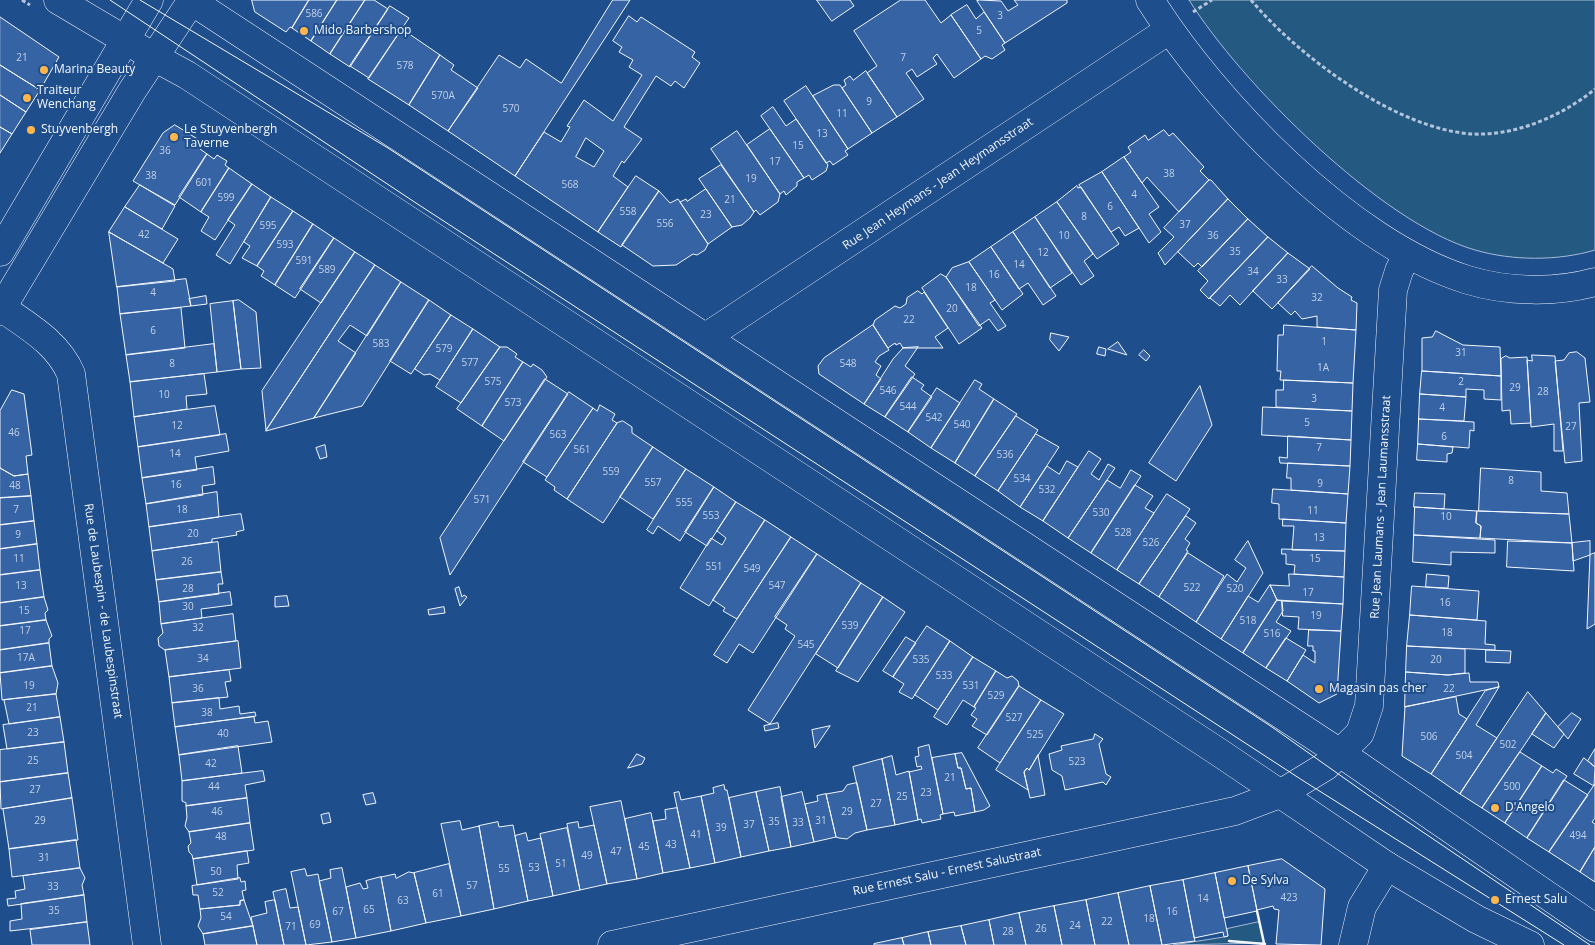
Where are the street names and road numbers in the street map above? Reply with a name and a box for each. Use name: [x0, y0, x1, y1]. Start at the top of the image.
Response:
street label: Rue Jean Heymans - Jean Heymansstraat: [840, 115, 1036, 253]
street label: Rue Jean Laumans - Jean Laumansstraat: [1368, 395, 1394, 619]
street label: Rue de Laubespin - de Laubespinstraat: [81, 502, 125, 720]
street label: Rue Ernest Salu - Ernest Salustraat: [852, 845, 1042, 899]

